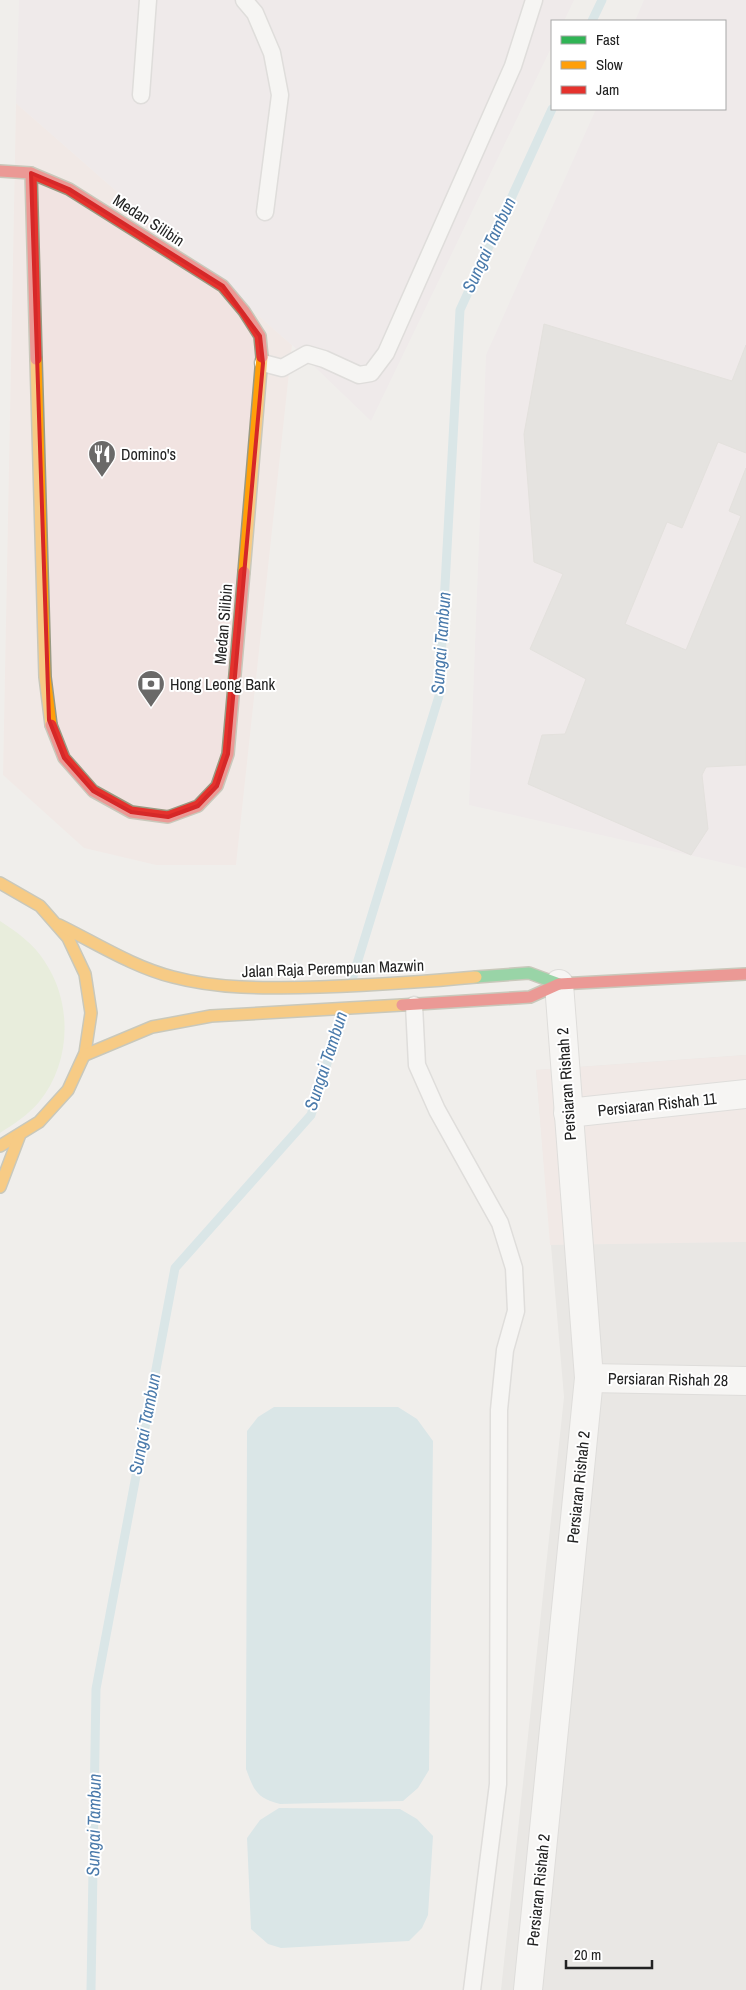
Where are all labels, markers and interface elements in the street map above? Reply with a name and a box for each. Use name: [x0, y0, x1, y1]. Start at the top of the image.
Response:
legend: [551, 20, 726, 110]
text: Fast: [596, 29, 620, 50]
text: Slow: [596, 54, 623, 75]
text: Jam: [596, 79, 619, 100]
street label: Medan Silibin: [109, 189, 189, 251]
water label: Sungai Tambun: [456, 193, 522, 297]
restaurant icon: Domino's: [87, 439, 117, 478]
place label: Domino's: [121, 443, 176, 465]
street label: Medan Silibin: [209, 583, 237, 665]
water label: Sungai Tambun: [424, 591, 457, 695]
bank icon: Hong Leong Bank: [136, 669, 166, 708]
place label: Hong Leong Bank: [170, 673, 275, 695]
street label: Jalan Raja Perempuan Mazwin: [242, 954, 424, 982]
water label: Sungai Tambun: [298, 1008, 353, 1114]
street label: Persiaran Rishah 2: [551, 1027, 581, 1141]
street label: Persiaran Rishah 11: [596, 1087, 718, 1121]
street label: Persiaran Rishah 28: [608, 1367, 728, 1391]
water label: Sungai Tambun: [122, 1371, 167, 1477]
street label: Persiaran Rishah 2: [561, 1430, 595, 1544]
water label: Sungai Tambun: [80, 1773, 107, 1877]
street label: Persiaran Rishah 2: [521, 1833, 555, 1947]
scale bar: [566, 1938, 652, 1970]
text: 20 m: [574, 1944, 601, 1965]

